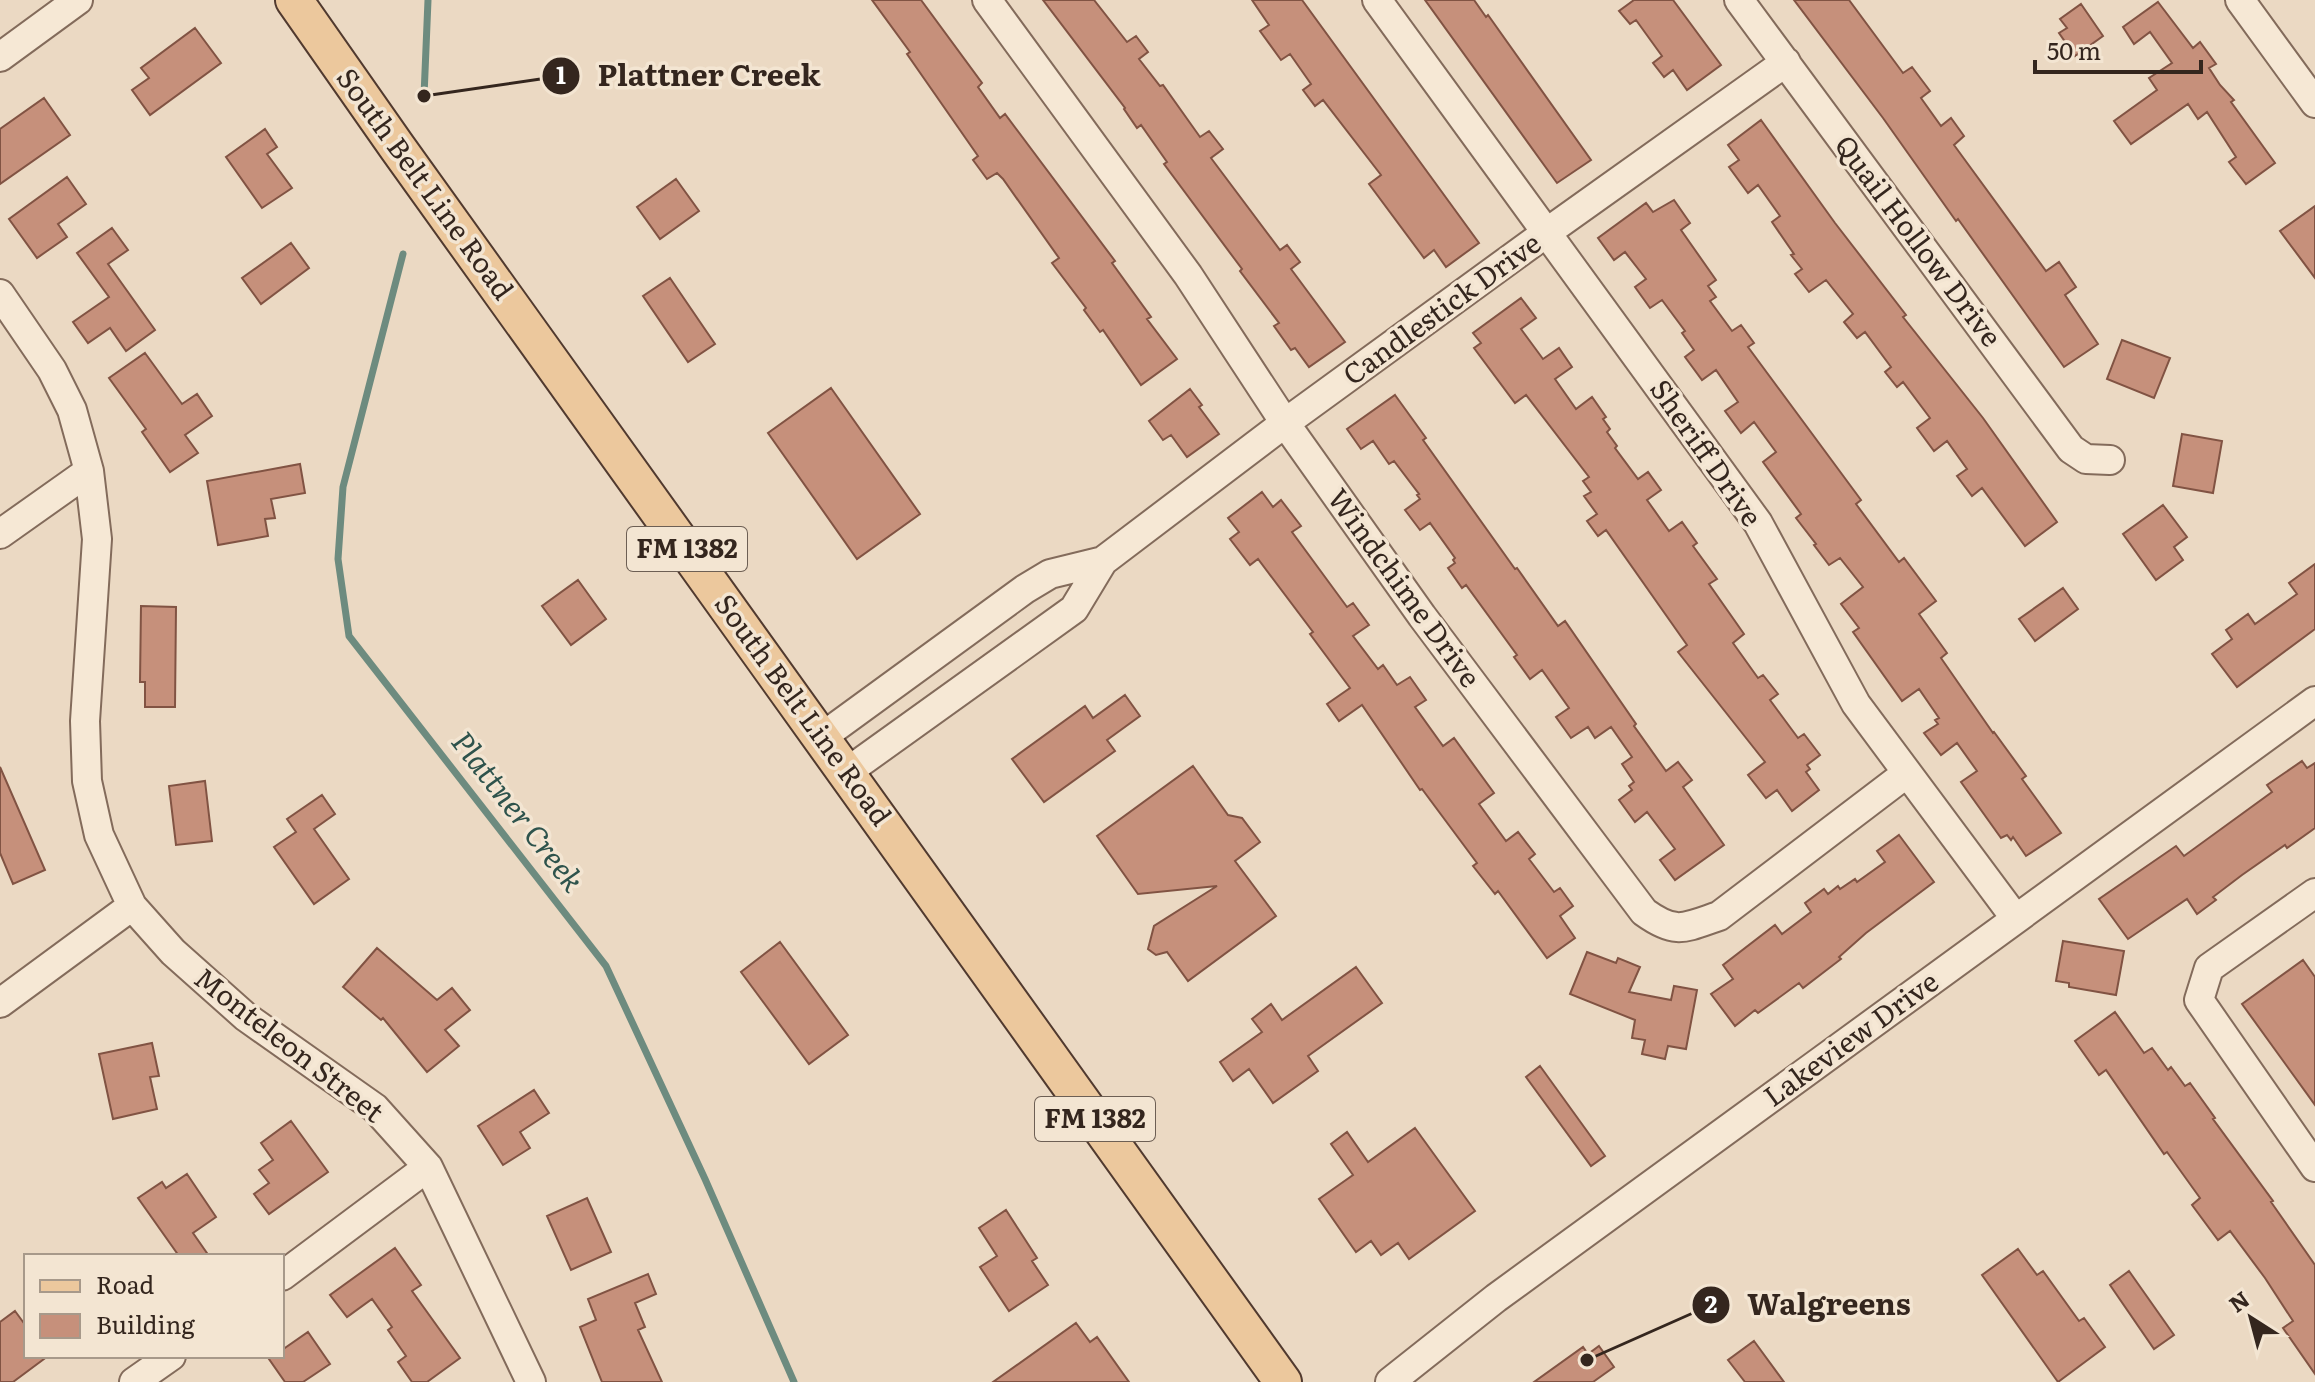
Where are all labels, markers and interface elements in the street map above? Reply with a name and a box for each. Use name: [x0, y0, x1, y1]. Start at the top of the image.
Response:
scale bar: [2035, 24, 2201, 74]
text: 50 m: [2047, 32, 2101, 67]
callout: Plattner Creek: [541, 49, 836, 103]
text: Plattner Creek: [597, 51, 821, 95]
text: 1: [556, 56, 566, 91]
street label: South Belt Line Road: [328, 58, 525, 307]
street label: Quail Hollow Drive: [1826, 125, 2013, 354]
street label: Candlestick Drive: [1333, 221, 1549, 394]
street label: Sheriff Drive: [1641, 370, 1774, 534]
street label: Windchime Drive: [1319, 479, 1492, 695]
road number: FM 1382: [627, 527, 747, 571]
street label: South Belt Line Road: [706, 584, 903, 833]
water label: Plattner Creek: [443, 720, 596, 900]
street label: Monteleon Street: [186, 956, 395, 1131]
street label: Lakeview Drive: [1754, 959, 1946, 1115]
road number: FM 1382: [1035, 1097, 1155, 1141]
legend: [24, 1254, 284, 1358]
text: Road: [96, 1266, 155, 1301]
callout: Walgreens: [1691, 1278, 1927, 1332]
north arrow: [2211, 1278, 2291, 1358]
text: Walgreens: [1747, 1280, 1911, 1324]
text: N: [2221, 1282, 2256, 1319]
text: 2: [1705, 1285, 1718, 1320]
text: Building: [96, 1306, 195, 1341]

